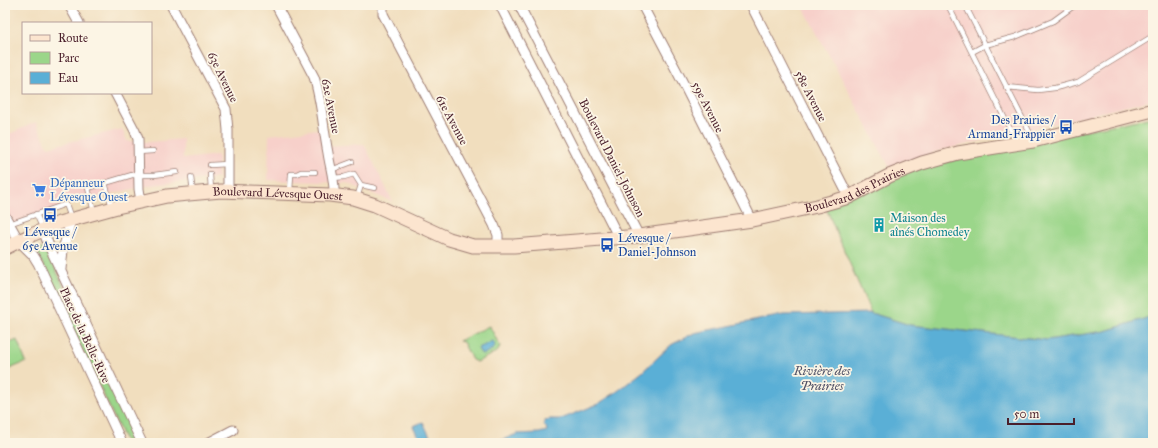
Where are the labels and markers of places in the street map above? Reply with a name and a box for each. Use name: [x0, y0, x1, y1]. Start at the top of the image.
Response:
place label: Des Prairies / Armand-Frappier: [967, 113, 1057, 141]
bus stop icon: Des Prairies / Armand-Frappier: [1058, 119, 1074, 135]
place label: Dépanneur Lévesque Ouest: [50, 176, 128, 205]
supermarket icon: Dépanneur Lévesque Ouest: [31, 182, 47, 198]
bus stop icon: Lévesque / 65e Avenue: [42, 207, 58, 223]
place label: Maison des aînés Chomedey: [890, 211, 970, 239]
building icon: Maison des aînés Chomedey: [871, 217, 887, 233]
place label: Lévesque / 65e Avenue: [22, 225, 78, 253]
place label: Lévesque / Daniel-Johnson: [618, 231, 697, 260]
bus stop icon: Lévesque / Daniel-Johnson: [599, 237, 615, 253]

